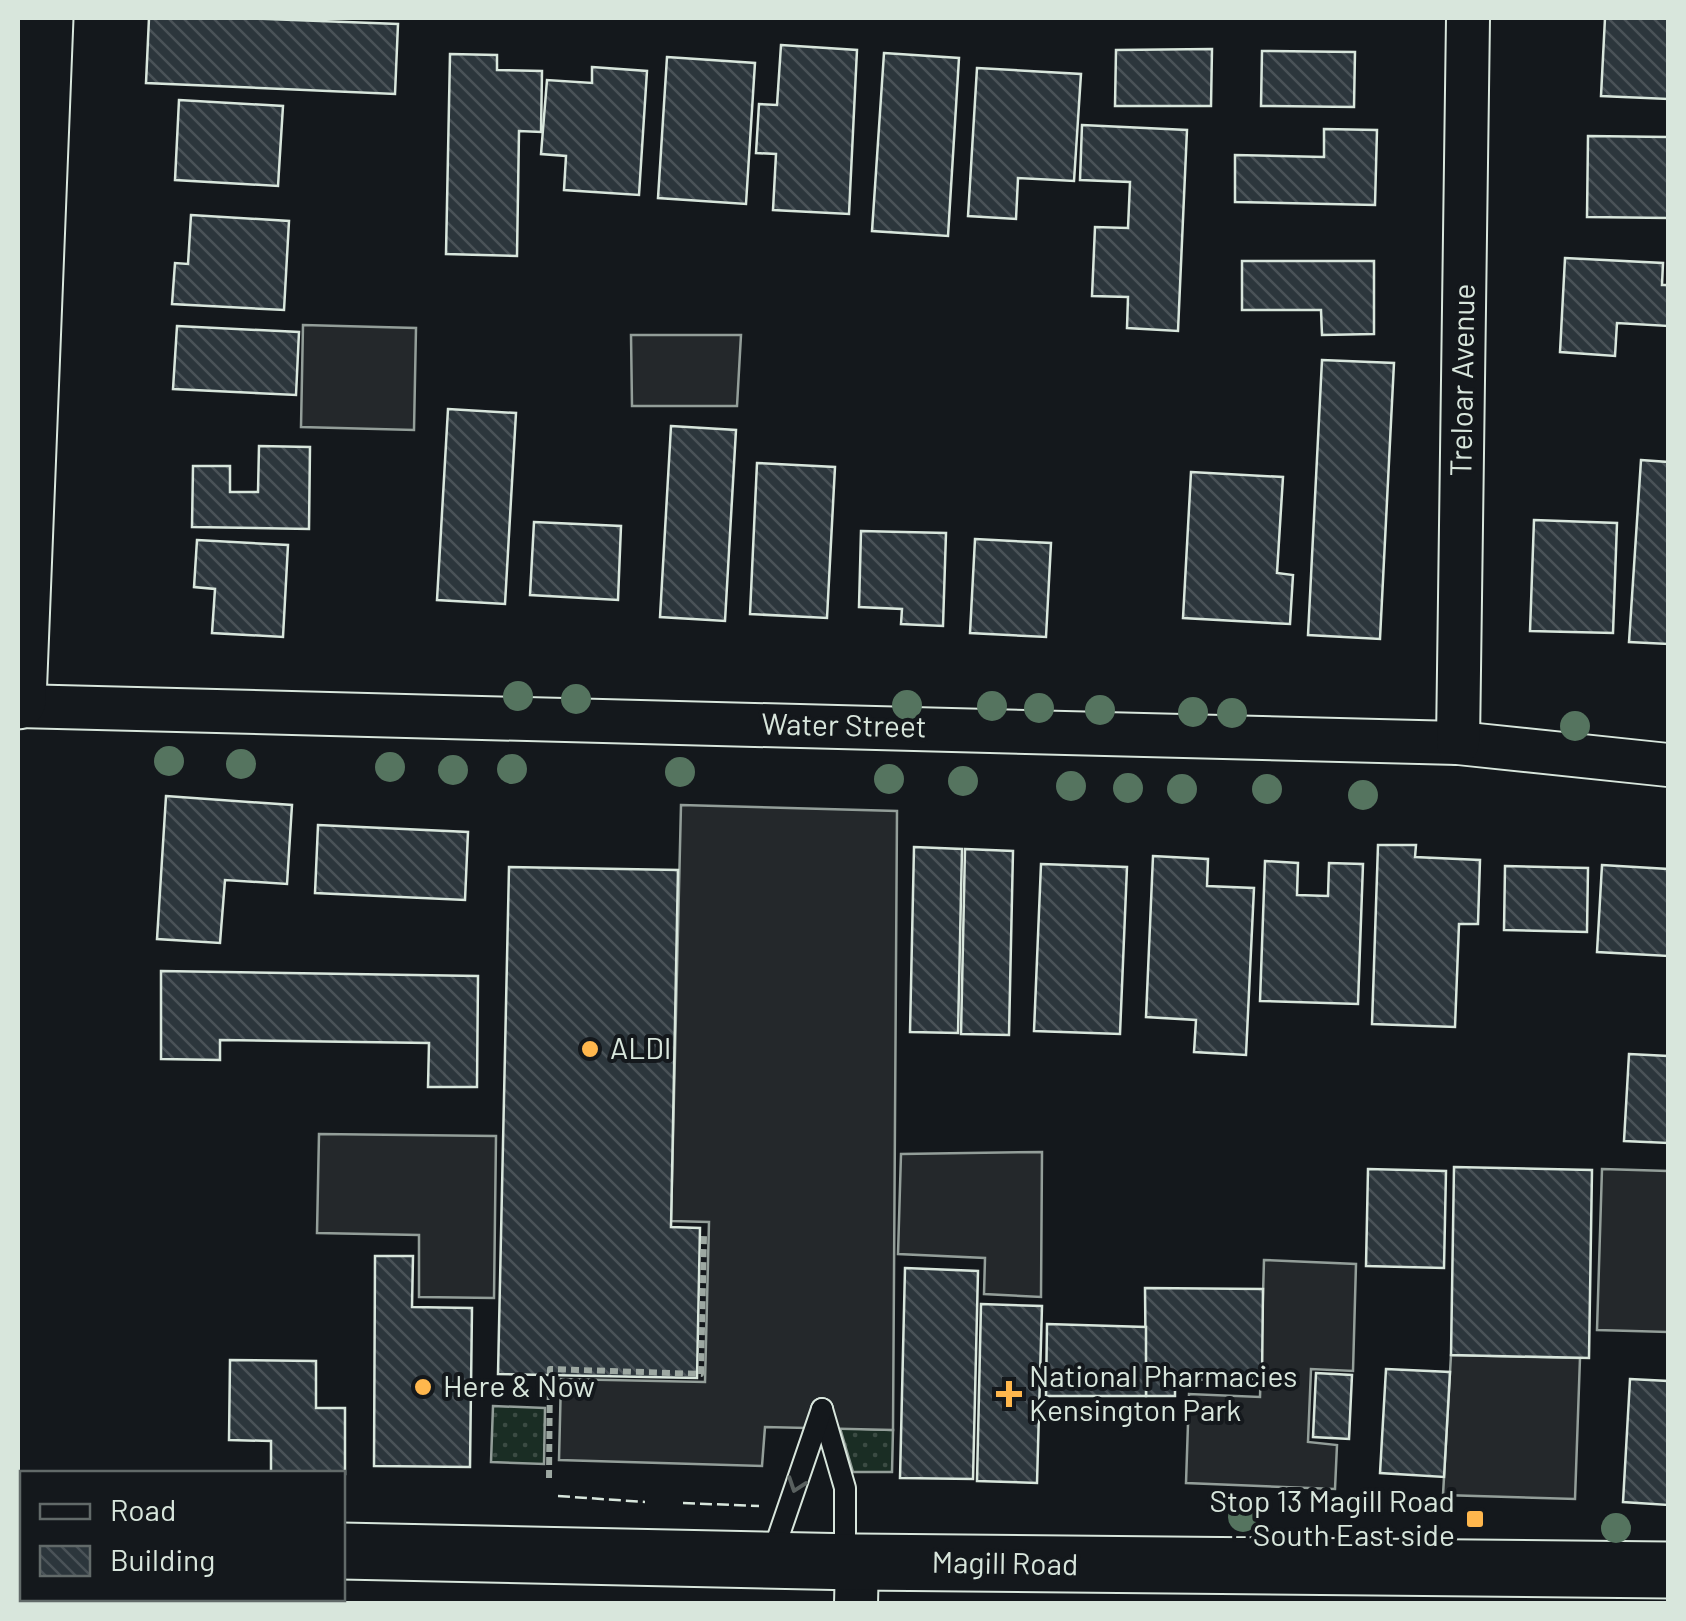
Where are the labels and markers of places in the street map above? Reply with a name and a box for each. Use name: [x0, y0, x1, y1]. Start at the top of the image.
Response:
place label: ALDI: [610, 1029, 672, 1065]
marker: ALDI: [579, 1038, 601, 1060]
place label: National Pharmacies Kensington Park: [1029, 1357, 1298, 1427]
place label: Here & Now: [443, 1367, 595, 1403]
marker: Here & Now: [412, 1376, 434, 1398]
marker: National Pharmacies Kensington Park: [998, 1383, 1020, 1405]
place label: Stop 13 Magill Road - South East side: [1210, 1482, 1455, 1552]
marker: Stop 13 Magill Road - South East side: [1464, 1508, 1486, 1530]

